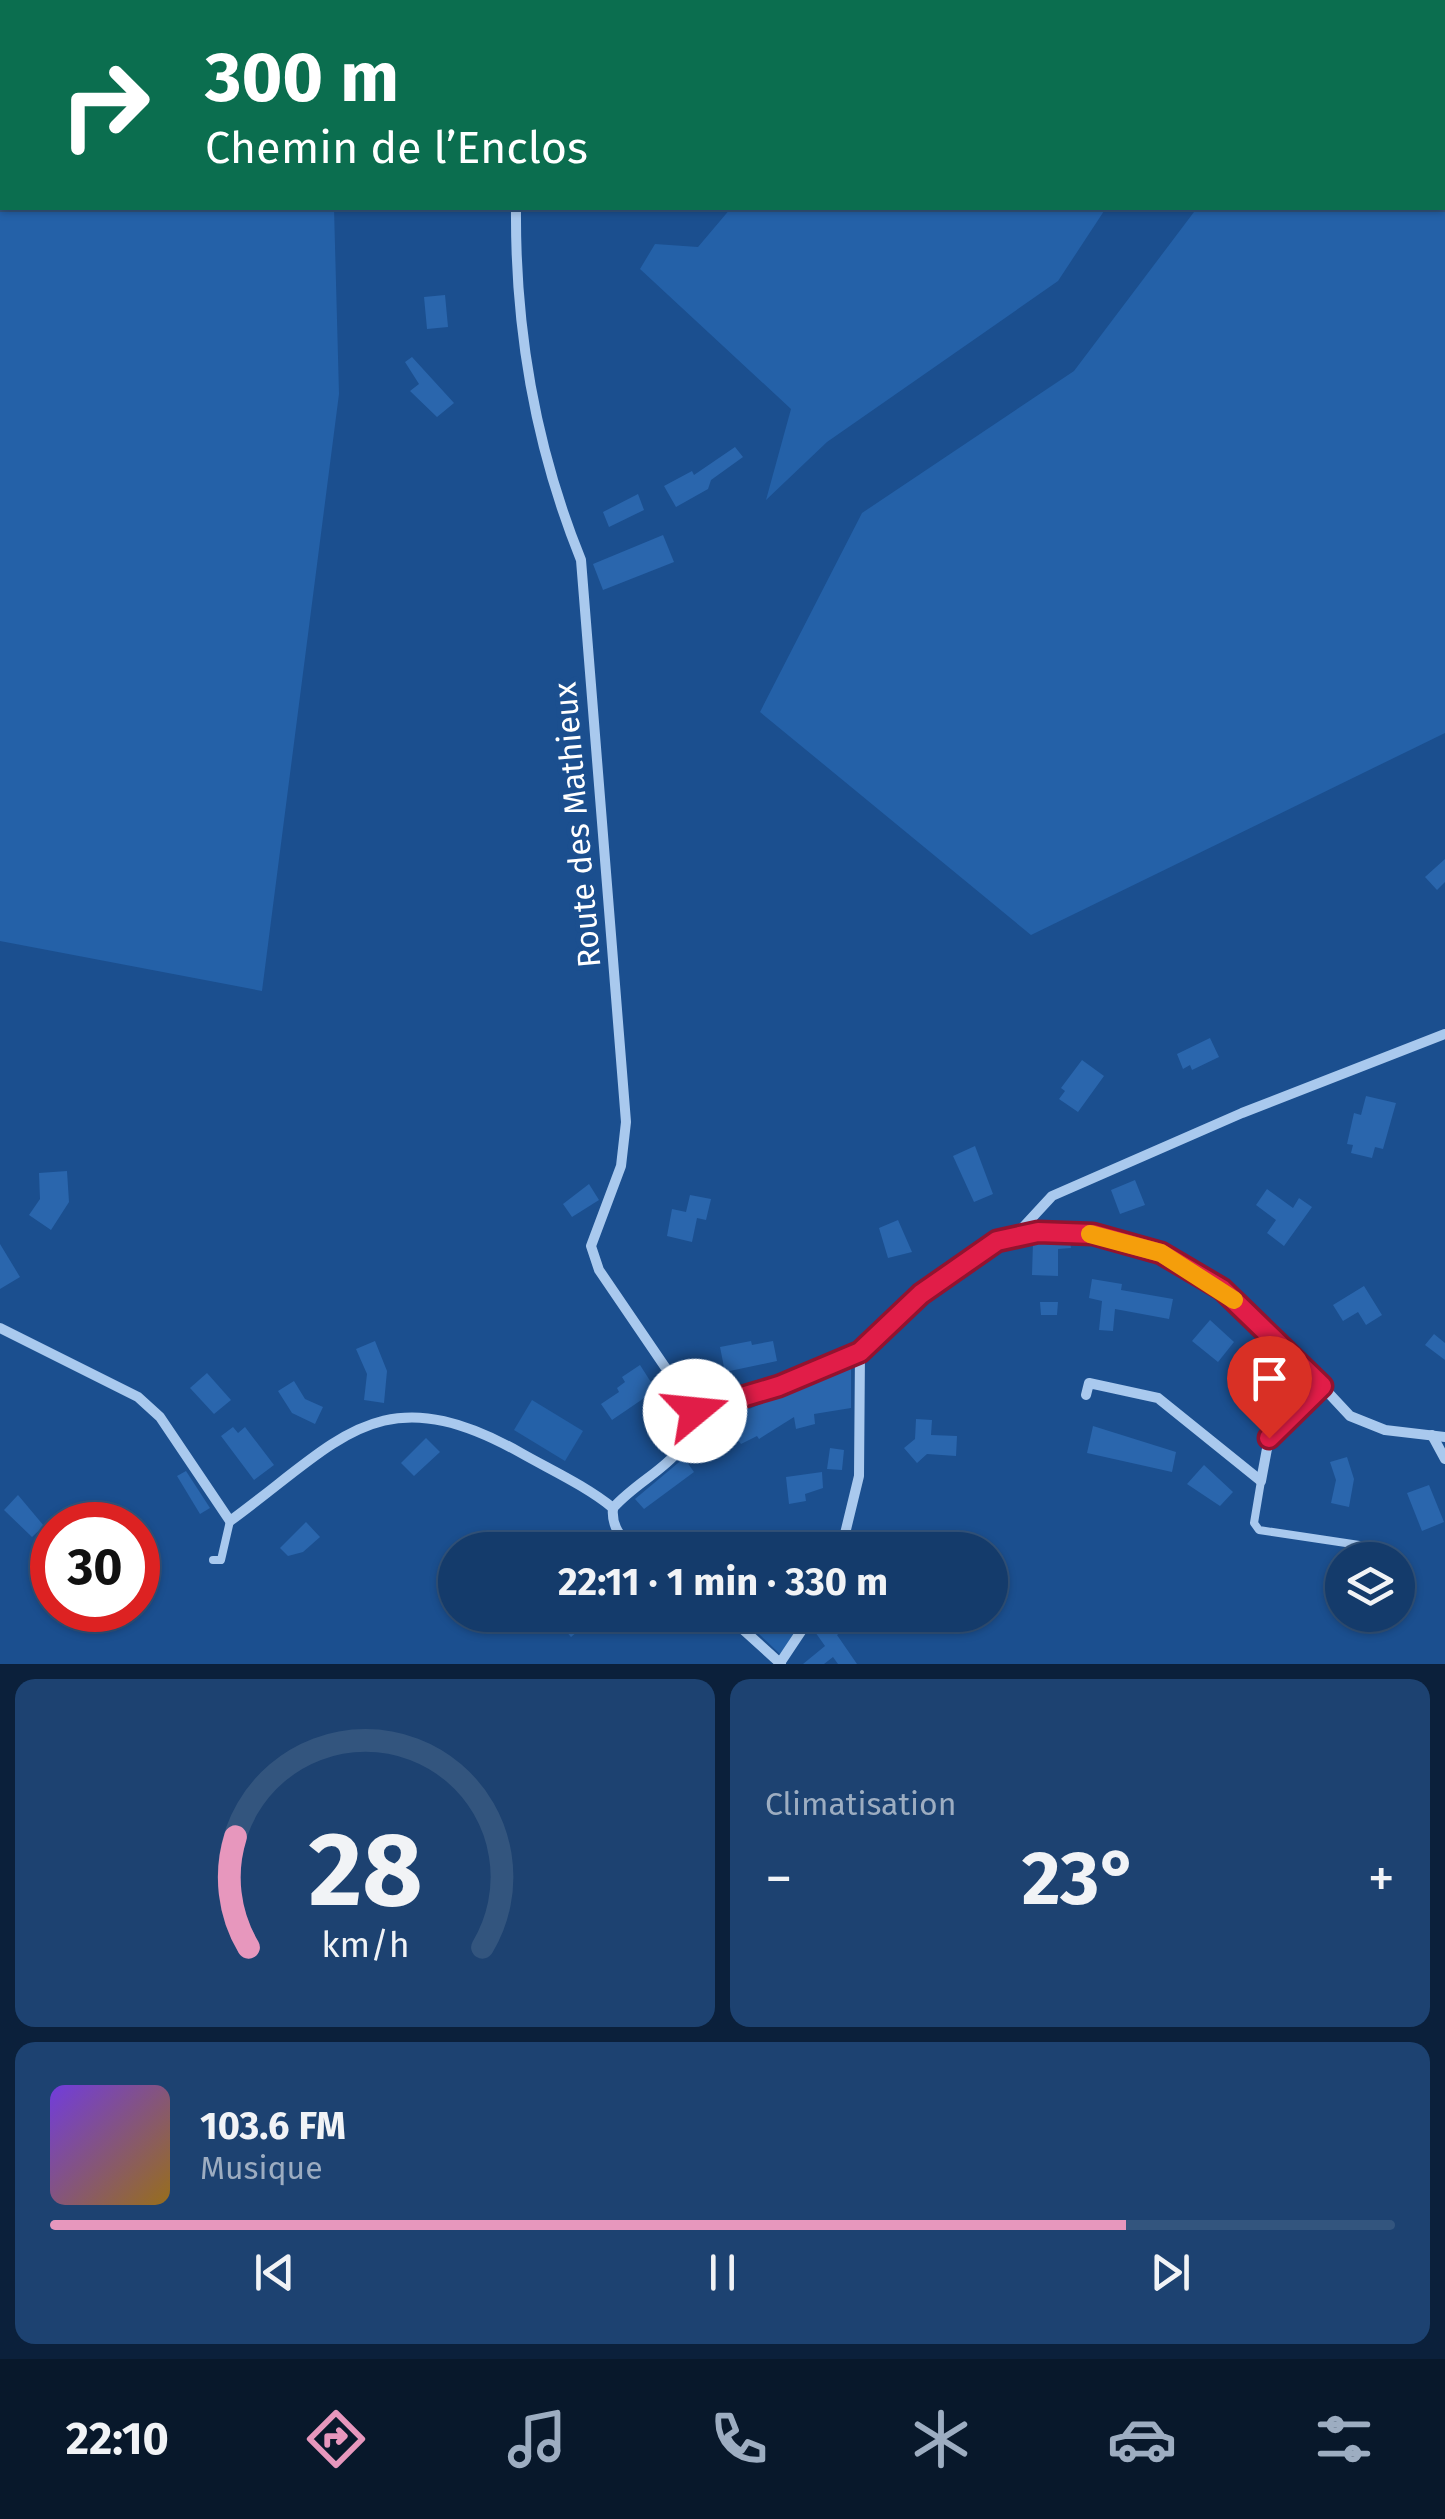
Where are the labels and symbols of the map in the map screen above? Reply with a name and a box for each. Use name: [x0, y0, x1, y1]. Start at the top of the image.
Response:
street label: Route des Mathieux: [546, 680, 608, 969]
pin: [1227, 1336, 1312, 1439]
position arrow: [643, 1359, 747, 1463]
speed limit sign: 30: [30, 1502, 160, 1632]

